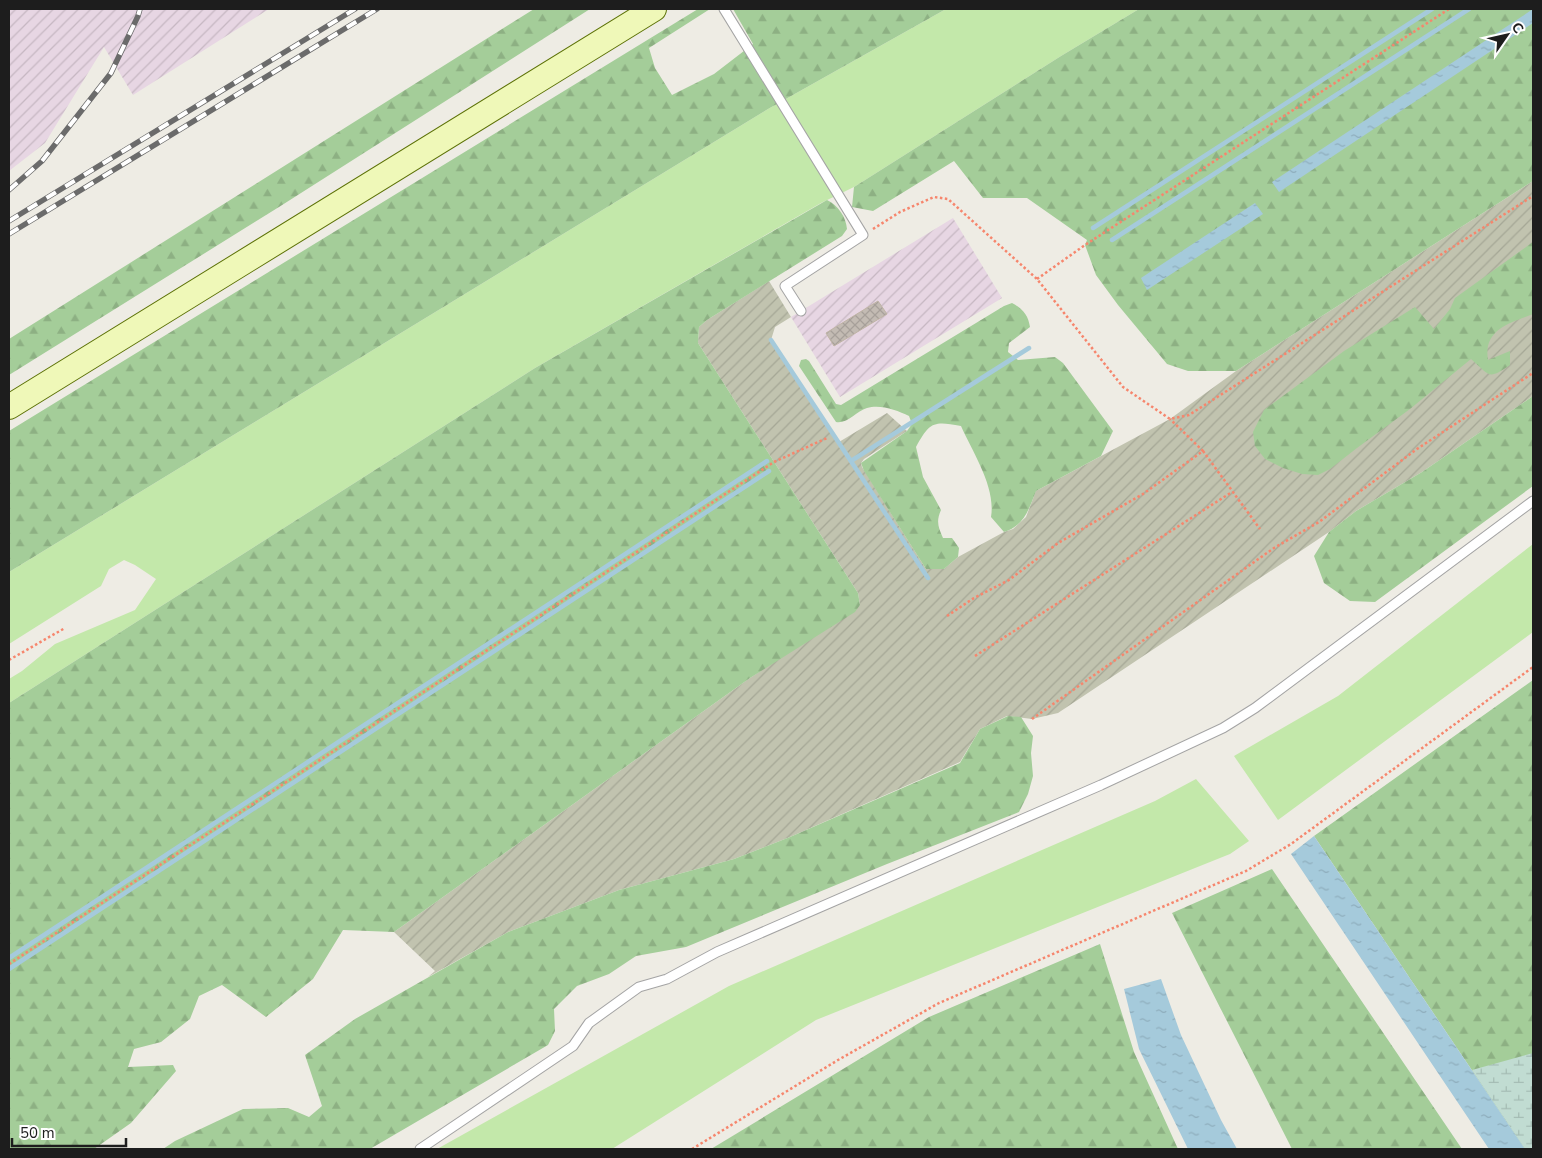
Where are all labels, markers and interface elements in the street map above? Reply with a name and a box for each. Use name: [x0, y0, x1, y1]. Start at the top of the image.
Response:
north arrow: [1482, 10, 1532, 60]
text: С: [1507, 19, 1528, 38]
scale bar: [12, 1116, 126, 1148]
text: 50 m: [20, 1123, 55, 1143]

